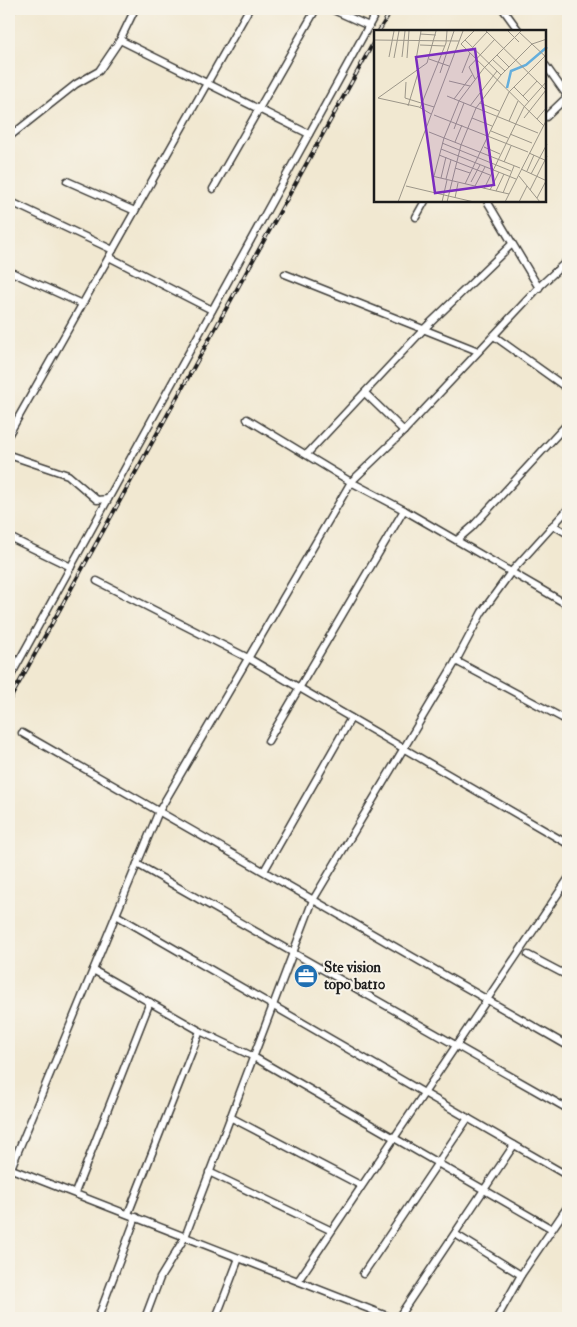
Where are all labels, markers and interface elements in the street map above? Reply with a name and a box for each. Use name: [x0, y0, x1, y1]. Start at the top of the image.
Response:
inset map: [374, 30, 547, 202]
place label: Ste vision topo bat10: [324, 958, 386, 995]
office icon: Ste vision topo bat10: [293, 963, 319, 989]

